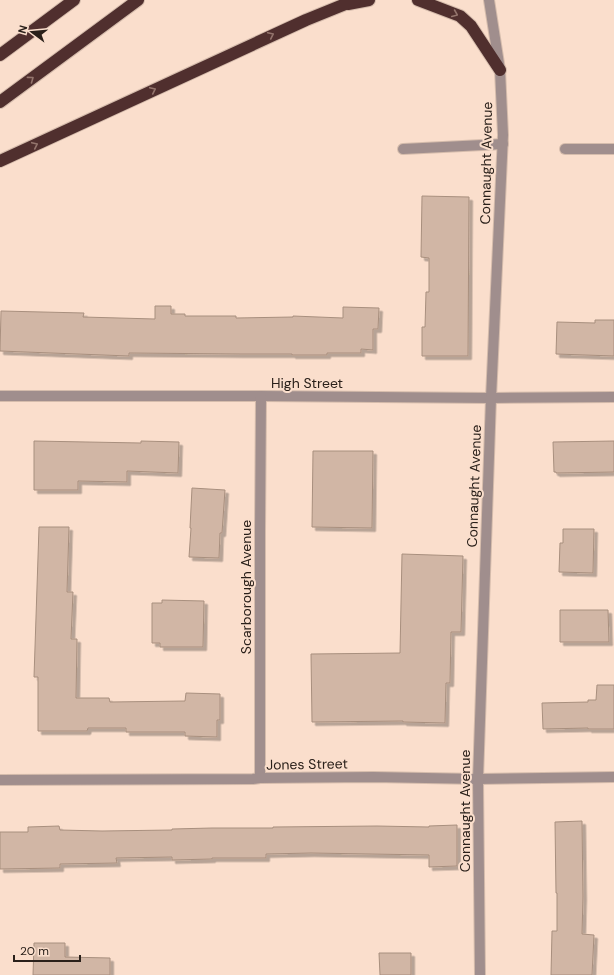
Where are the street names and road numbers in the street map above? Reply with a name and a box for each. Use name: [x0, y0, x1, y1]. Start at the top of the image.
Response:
street label: Connaught Avenue: [476, 101, 496, 224]
street label: High Street: [271, 374, 343, 392]
street label: Connaught Avenue: [463, 424, 485, 548]
street label: Scarborough Avenue: [237, 520, 255, 654]
street label: Connaught Avenue: [456, 750, 474, 872]
street label: Jones Street: [266, 754, 348, 774]

